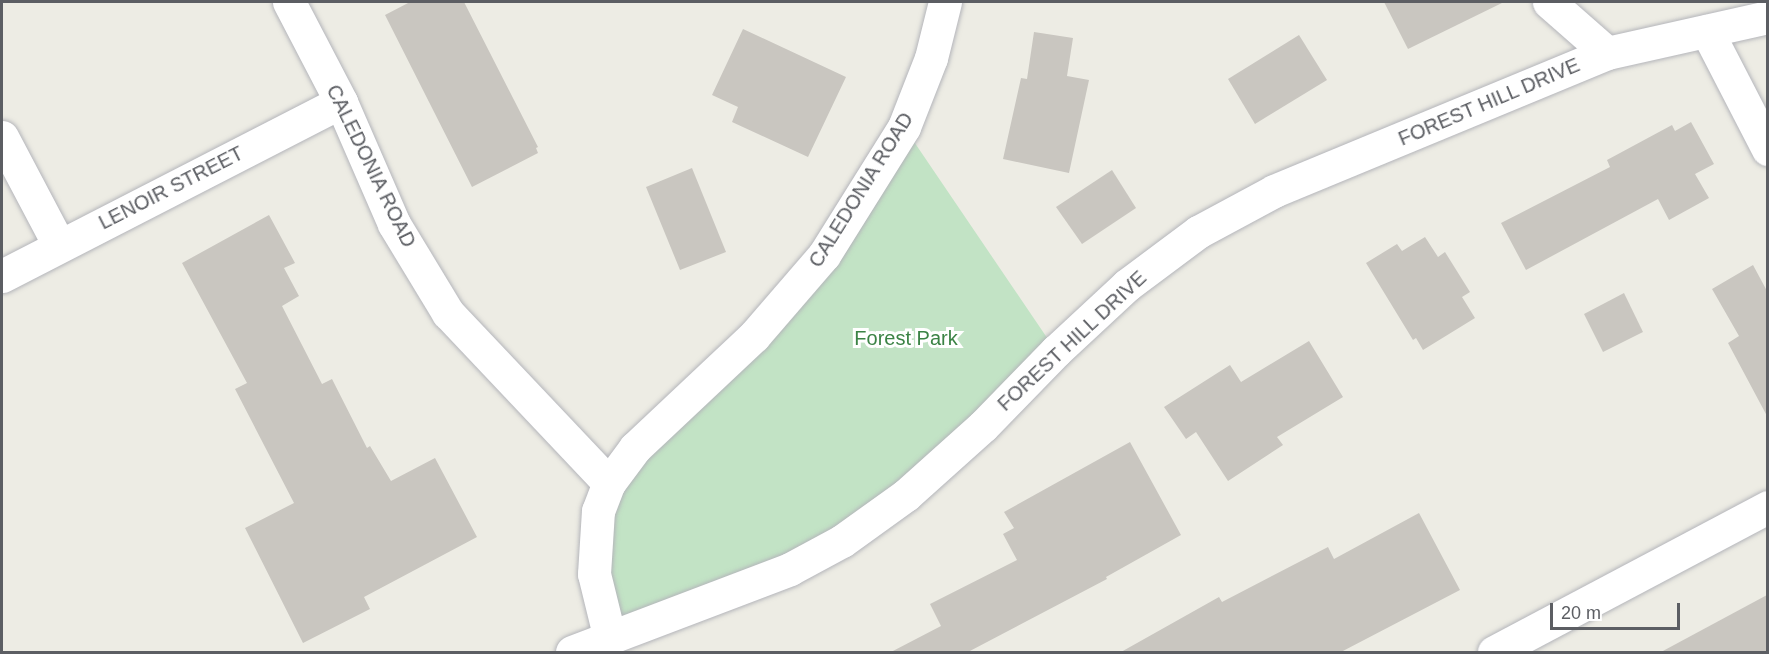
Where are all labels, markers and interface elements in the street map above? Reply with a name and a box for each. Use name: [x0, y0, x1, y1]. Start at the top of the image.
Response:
street label: FOREST HILL DRIVE: [1394, 53, 1584, 151]
street label: CALEDONIA ROAD: [321, 80, 421, 252]
street label: CALEDONIA ROAD: [803, 108, 919, 272]
street label: LENOIR STREET: [95, 141, 247, 235]
street label: FOREST HILL DRIVE: [992, 266, 1152, 416]
park label: Forest Park: [854, 326, 958, 350]
scale bar: [1553, 591, 1684, 629]
text: 20 m: [1561, 603, 1601, 623]

